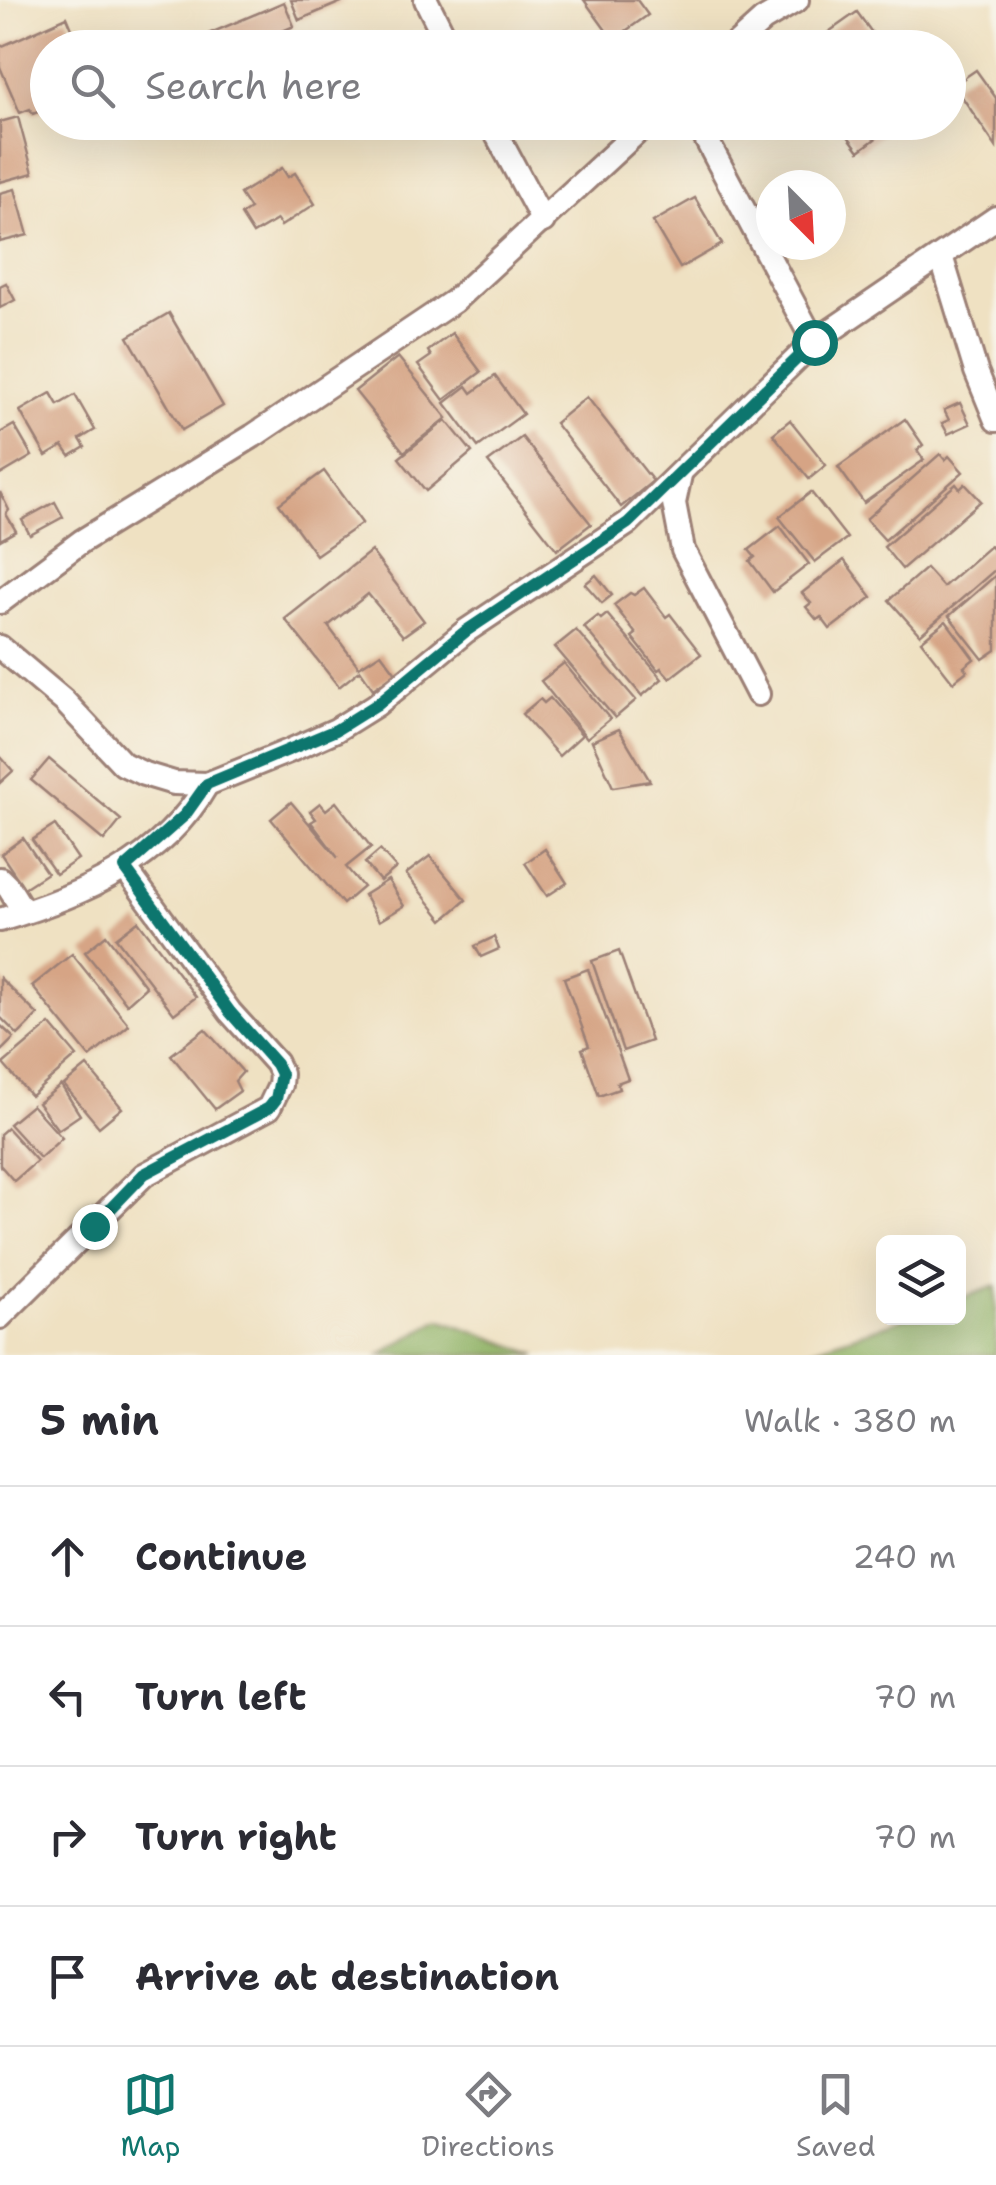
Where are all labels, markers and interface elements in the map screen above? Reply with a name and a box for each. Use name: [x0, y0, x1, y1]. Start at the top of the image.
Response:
search box: [30, 30, 966, 140]
icon: search: [65, 58, 120, 113]
text: Search here: [145, 60, 362, 111]
north arrow: [756, 170, 846, 260]
route start: [792, 320, 838, 366]
route end: [72, 1204, 118, 1250]
map controls: [876, 1235, 966, 1325]
button: layers: [876, 1235, 966, 1325]
text: 5 min: [40, 1392, 159, 1448]
text: Walk · 380 m: [744, 1399, 956, 1442]
icon: ahead: [40, 1529, 95, 1584]
text: Continue: [135, 1531, 307, 1582]
text: 240 m: [853, 1535, 956, 1578]
icon: left: [40, 1669, 95, 1724]
text: Turn left: [135, 1671, 307, 1722]
text: 70 m: [873, 1675, 956, 1718]
icon: right: [40, 1809, 95, 1864]
text: Turn right: [135, 1811, 337, 1862]
text: 70 m: [873, 1815, 956, 1858]
icon: arrive: [40, 1949, 95, 2004]
text: Arrive at destination: [135, 1951, 559, 2002]
tab: Map: [121, 2067, 180, 2165]
tab: Directions: [421, 2067, 555, 2165]
tab: Saved: [796, 2067, 875, 2165]

